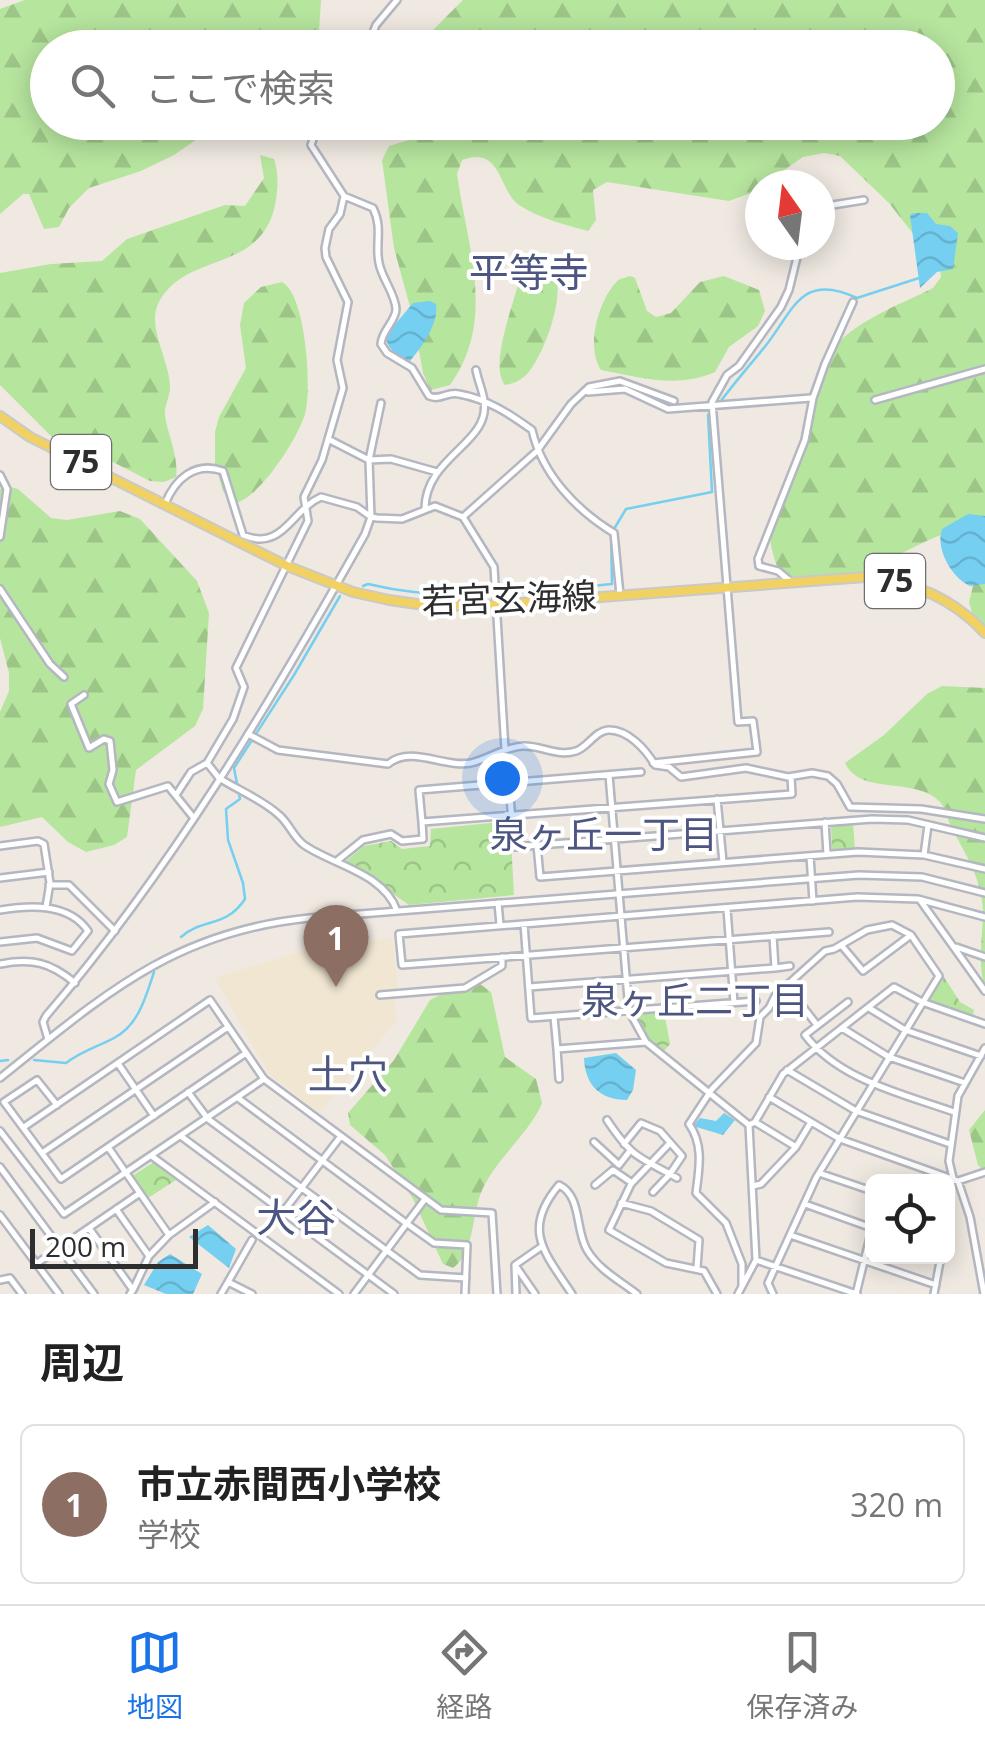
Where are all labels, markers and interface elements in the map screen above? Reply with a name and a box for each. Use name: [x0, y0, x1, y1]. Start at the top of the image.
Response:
search box: [30, 30, 955, 140]
icon: search: [65, 58, 120, 113]
text: ここで検索: [145, 61, 335, 113]
north arrow: [745, 170, 835, 260]
district label: 平等寺: [469, 244, 589, 299]
road number: 75: [51, 435, 111, 489]
road number: 75: [865, 554, 925, 608]
street label: 若宮玄海線: [421, 571, 597, 624]
your location: [477, 753, 528, 804]
district label: 泉ヶ丘一丁目: [490, 807, 718, 859]
pin: 1: [304, 904, 368, 987]
district label: 泉ヶ丘二丁目: [581, 973, 809, 1025]
district label: 土穴: [308, 1046, 388, 1101]
map controls: [865, 1174, 955, 1264]
button: locate: [865, 1174, 955, 1264]
district label: 大谷: [256, 1189, 336, 1244]
scale bar: [30, 1224, 198, 1268]
text: 200 m: [45, 1227, 126, 1265]
text: 周辺: [40, 1333, 124, 1390]
text: 市立赤間西小学校: [137, 1457, 441, 1509]
text: 1: [65, 1483, 84, 1526]
text: 320 m: [850, 1483, 943, 1526]
text: 学校: [137, 1512, 201, 1555]
tab: 地図: [127, 1625, 183, 1725]
tab: 経路: [436, 1625, 492, 1725]
tab: 保存済み: [746, 1625, 858, 1725]

